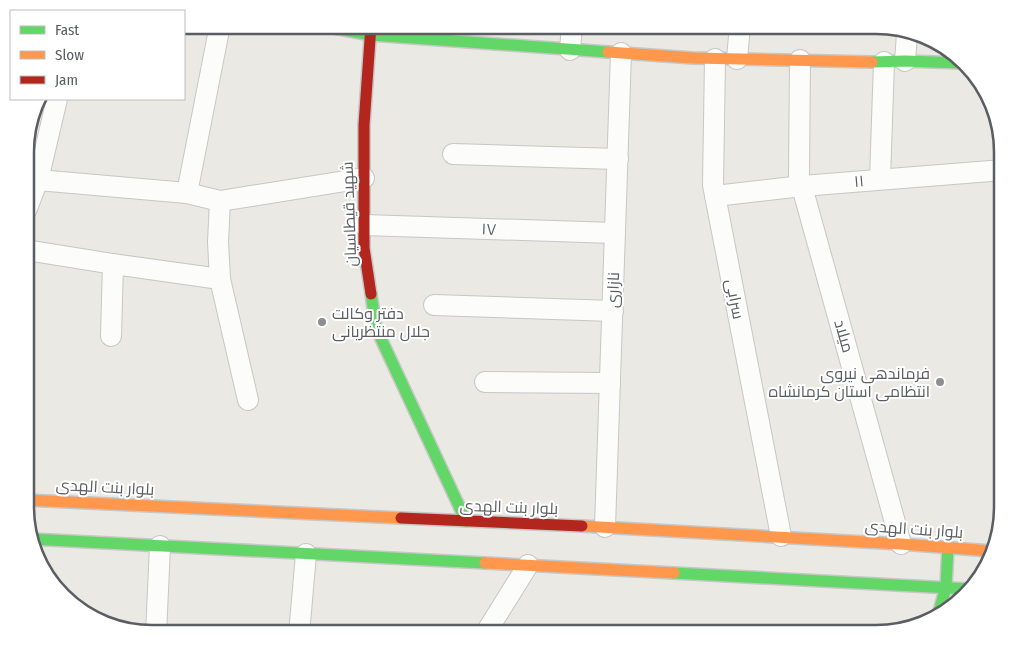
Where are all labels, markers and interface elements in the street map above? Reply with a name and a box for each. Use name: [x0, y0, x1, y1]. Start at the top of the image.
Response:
legend: [10, 10, 185, 100]
text: Fast: [55, 21, 79, 39]
text: Slow: [55, 46, 84, 64]
text: Jam: [55, 71, 78, 89]
street label: شهید قیطاسیان: [338, 161, 361, 267]
street label: ۱۱: [853, 171, 865, 191]
street label: ۱۷: [481, 219, 497, 239]
street label: نازاری: [603, 272, 624, 308]
street label: سرابی: [721, 277, 748, 321]
place label: دفتر وکالت جلال منتظریانی: [332, 304, 430, 342]
marker: دفتر وکالت جلال منتظریانی: [316, 316, 328, 328]
street label: میلاد: [830, 317, 858, 355]
place label: فرماندهی نیروی انتظامی استان کرمانشاه: [769, 364, 930, 402]
marker: فرماندهی نیروی انتظامی استان کرمانشاه: [934, 376, 946, 388]
street label: بلوار بنت الهدی: [55, 475, 155, 500]
street label: بلوار بنت الهدی: [459, 496, 559, 519]
street label: بلوار بنت الهدی: [864, 516, 964, 543]

